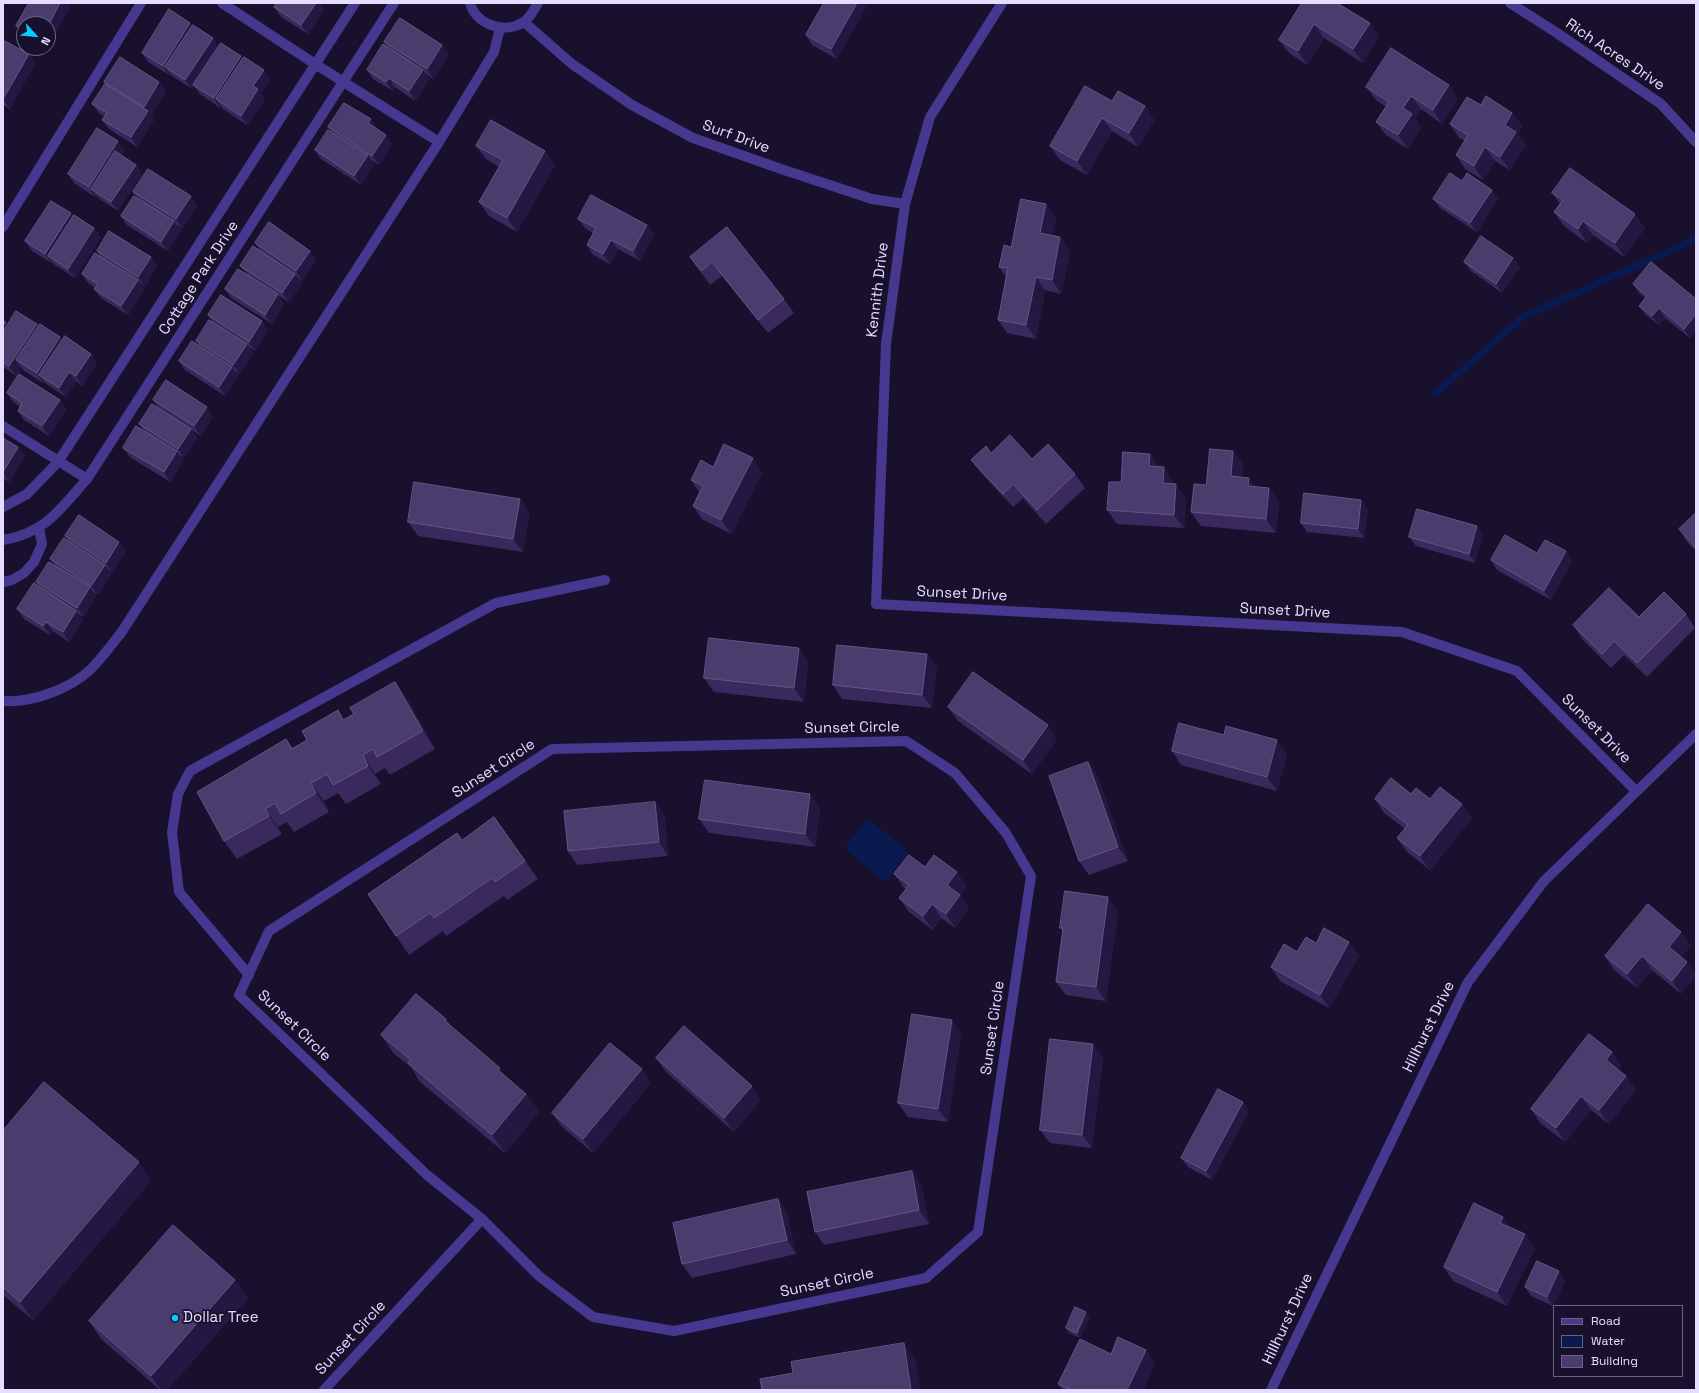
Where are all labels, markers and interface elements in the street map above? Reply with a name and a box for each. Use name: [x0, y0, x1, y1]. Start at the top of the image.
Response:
street label: Rich Acres Drive: [1562, 15, 1668, 95]
north arrow: [16, 16, 56, 56]
text: N: [38, 35, 54, 47]
street label: Surf Drive: [700, 116, 772, 158]
street label: Cottage Park Drive: [155, 218, 243, 338]
street label: Kennith Drive: [863, 241, 893, 339]
street label: Sunset Drive: [916, 583, 1008, 605]
street label: Sunset Drive: [1239, 600, 1331, 622]
street label: Sunset Drive: [1558, 691, 1634, 767]
street label: Sunset Circle: [804, 718, 900, 738]
street label: Sunset Circle: [449, 736, 539, 802]
street label: Hillhurst Drive: [1399, 979, 1459, 1075]
street label: Sunset Circle: [977, 980, 1009, 1076]
street label: Sunset Circle: [254, 987, 334, 1065]
street label: Sunset Circle: [779, 1264, 875, 1302]
street label: Hillhurst Drive: [1259, 1270, 1317, 1368]
street label: Sunset Circle: [312, 1297, 390, 1379]
legend: [1553, 1305, 1683, 1377]
place label: Dollar Tree: [183, 1309, 259, 1327]
marker: Dollar Tree: [170, 1313, 180, 1323]
text: Road: [1591, 1313, 1620, 1329]
text: Water: [1591, 1333, 1625, 1349]
text: Building: [1591, 1353, 1638, 1369]

